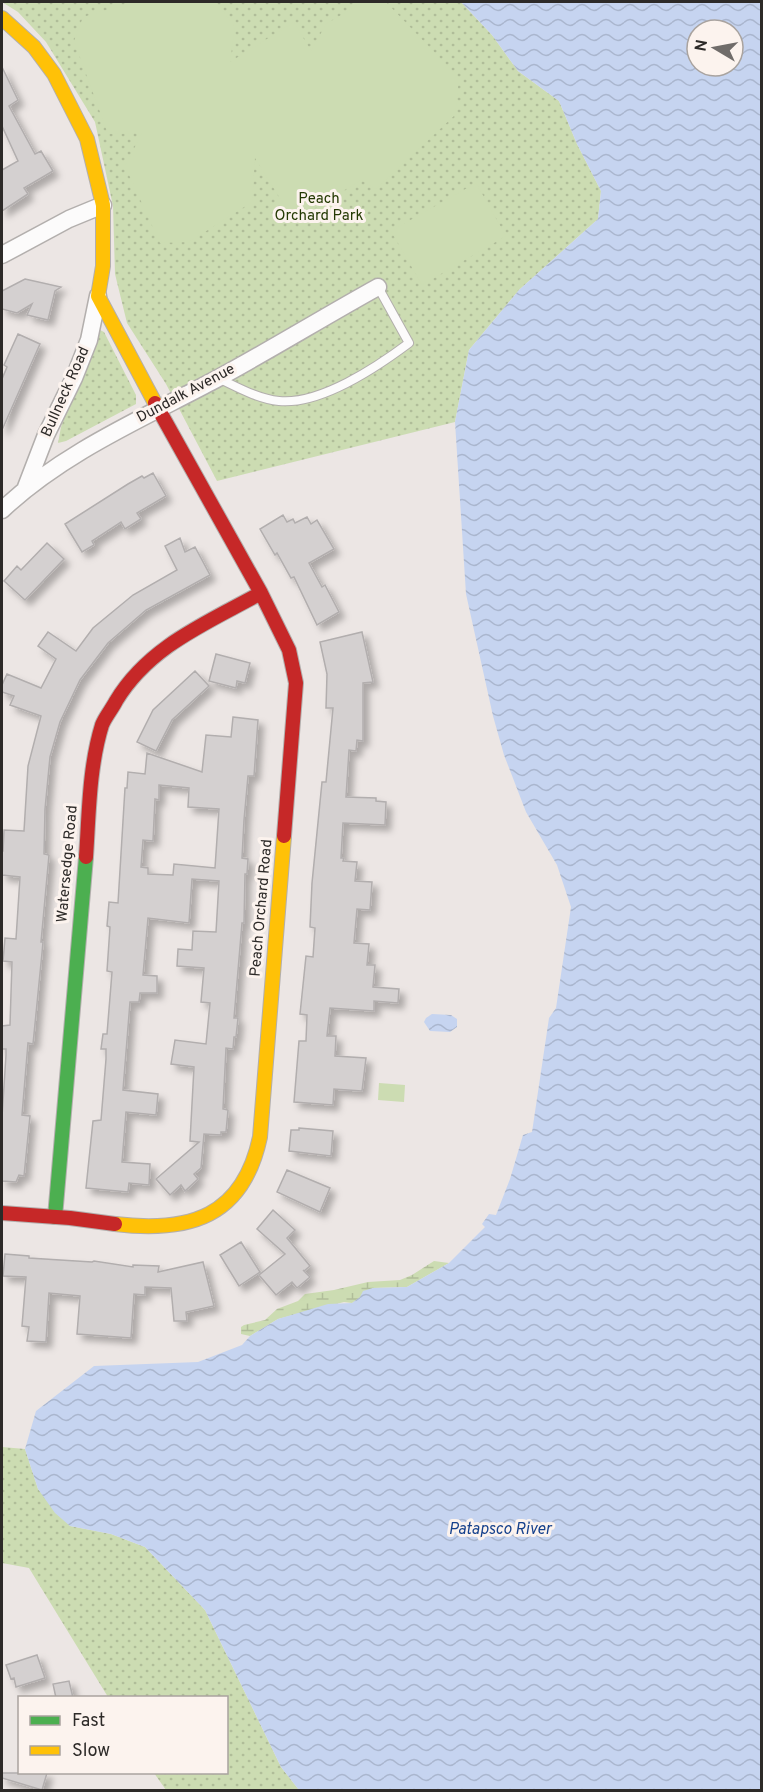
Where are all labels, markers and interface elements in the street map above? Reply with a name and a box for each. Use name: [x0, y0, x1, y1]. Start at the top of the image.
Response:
north arrow: [685, 18, 745, 78]
text: N: [691, 38, 713, 53]
park label: Peach Orchard Park: [275, 190, 364, 226]
street label: Bullneck Road: [38, 344, 94, 440]
street label: Dundalk Avenue: [134, 360, 238, 428]
street label: Watersedge Road: [53, 805, 83, 923]
street label: Peach Orchard Road: [247, 839, 277, 977]
water label: Patapsco River: [449, 1520, 553, 1540]
legend: [18, 1696, 228, 1774]
text: Fast: [72, 1710, 105, 1733]
text: Slow: [72, 1740, 110, 1763]

